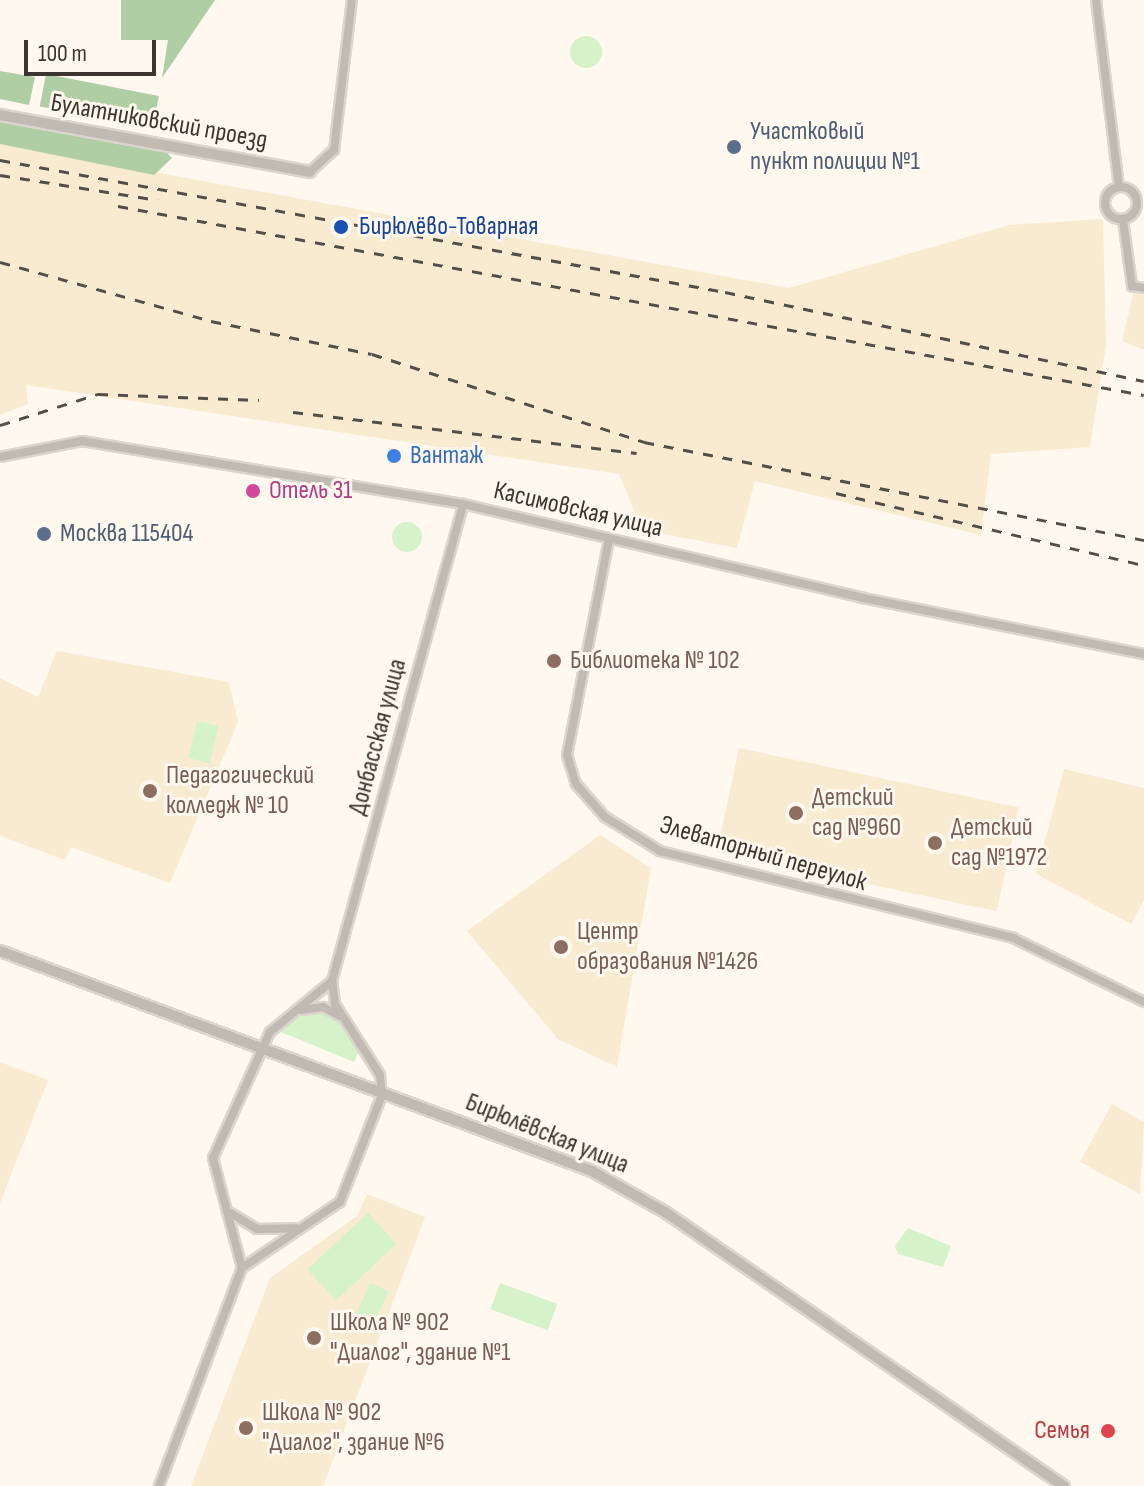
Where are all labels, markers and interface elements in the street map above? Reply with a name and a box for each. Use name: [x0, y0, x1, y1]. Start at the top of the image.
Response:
scale bar: [28, 24, 160, 74]
text: 100 m: [38, 39, 87, 68]
street label: Булатниковский проезд: [48, 88, 270, 156]
place label: Участковый пункт полиции №1: [750, 116, 920, 178]
marker: Участковый пункт полиции №1: [725, 138, 743, 156]
place label: Бирюлёво-Товарная: [359, 211, 539, 243]
marker: Бирюлёво-Товарная: [330, 216, 352, 238]
place label: Вантаж: [410, 440, 483, 472]
marker: Вантаж: [385, 447, 403, 465]
place label: Отель 31: [269, 475, 352, 507]
street label: Касимовская улица: [491, 475, 665, 545]
marker: Отель 31: [244, 482, 262, 500]
place label: Москва 115404: [60, 518, 193, 550]
marker: Москва 115404: [35, 525, 53, 543]
place label: Библиотека № 102: [570, 645, 740, 677]
marker: Библиотека № 102: [545, 652, 563, 670]
street label: Донбасская улица: [342, 656, 414, 818]
place label: Педагогический колледж № 10: [166, 760, 314, 822]
marker: Педагогический колледж № 10: [141, 782, 159, 800]
place label: Детский сад №960: [812, 782, 901, 844]
marker: Детский сад №960: [787, 804, 805, 822]
street label: Элеваторный переулок: [656, 810, 870, 898]
place label: Детский сад №1972: [951, 812, 1047, 874]
marker: Детский сад №1972: [926, 834, 944, 852]
place label: Центр образования №1426: [577, 916, 758, 978]
marker: Центр образования №1426: [552, 938, 570, 956]
street label: Бирюлёвская улица: [461, 1087, 633, 1181]
place label: Школа № 902 "Диалог", здание №1: [330, 1307, 510, 1368]
marker: Школа № 902 "Диалог", здание №1: [305, 1329, 323, 1347]
place label: Школа № 902 "Диалог", здание №6: [262, 1397, 445, 1458]
place label: Семья: [1034, 1415, 1090, 1447]
marker: Школа № 902 "Диалог", здание №6: [237, 1419, 255, 1437]
marker: Семья: [1097, 1420, 1119, 1442]

